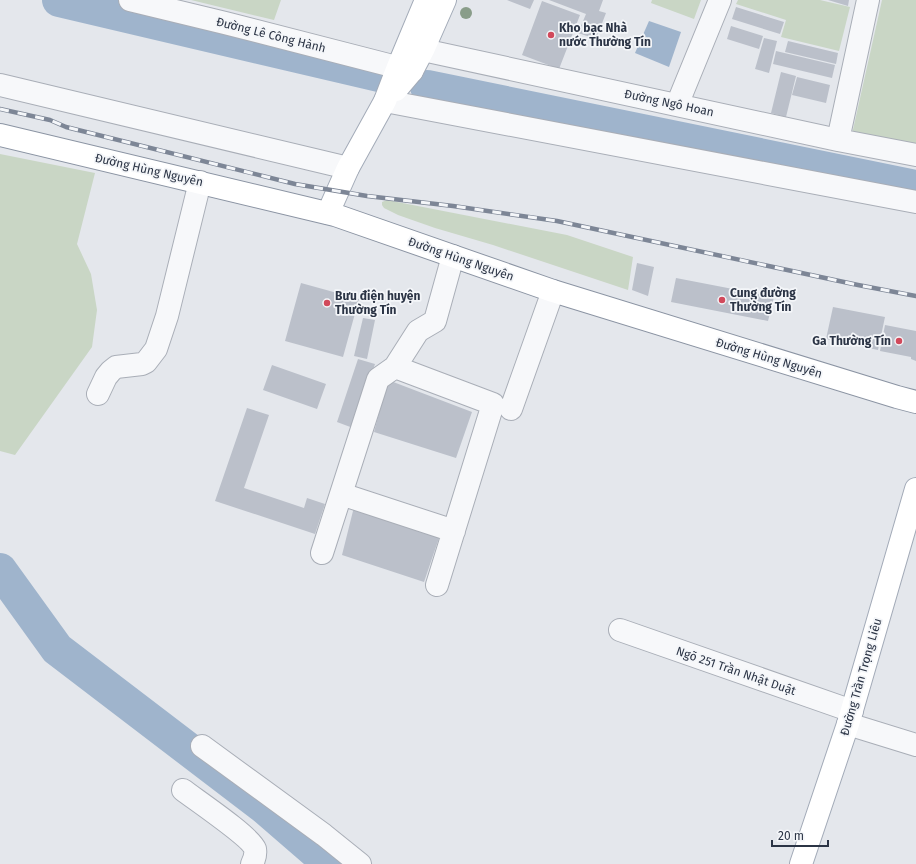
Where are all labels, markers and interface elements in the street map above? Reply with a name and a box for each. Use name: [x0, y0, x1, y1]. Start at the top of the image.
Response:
street label: Đường Lê Công Hành: [215, 15, 327, 55]
place label: Kho bạc Nhà nước Thường Tín: [559, 21, 651, 49]
marker: Kho bạc Nhà nước Thường Tín: [546, 30, 556, 40]
street label: Đường Ngô Hoan: [623, 87, 715, 119]
street label: Đường Hùng Nguyên: [93, 151, 205, 189]
street label: Đường Hùng Nguyên: [406, 234, 516, 284]
place label: Cung đường Thường Tín: [730, 286, 796, 314]
place label: Bưu điện huyện Thường Tín: [335, 289, 420, 317]
marker: Cung đường Thường Tín: [717, 295, 727, 305]
marker: Bưu điện huyện Thường Tín: [322, 298, 332, 308]
place label: Ga Thường Tín: [812, 334, 891, 348]
street label: Đường Hùng Nguyên: [714, 335, 824, 381]
marker: Ga Thường Tín: [894, 336, 904, 346]
street label: Đường Trần Trọng Liêu: [837, 616, 885, 737]
street label: Ngõ 251 Trần Nhật Duật: [674, 643, 799, 698]
scale bar: [772, 822, 828, 848]
text: 20 m: [778, 829, 804, 843]

